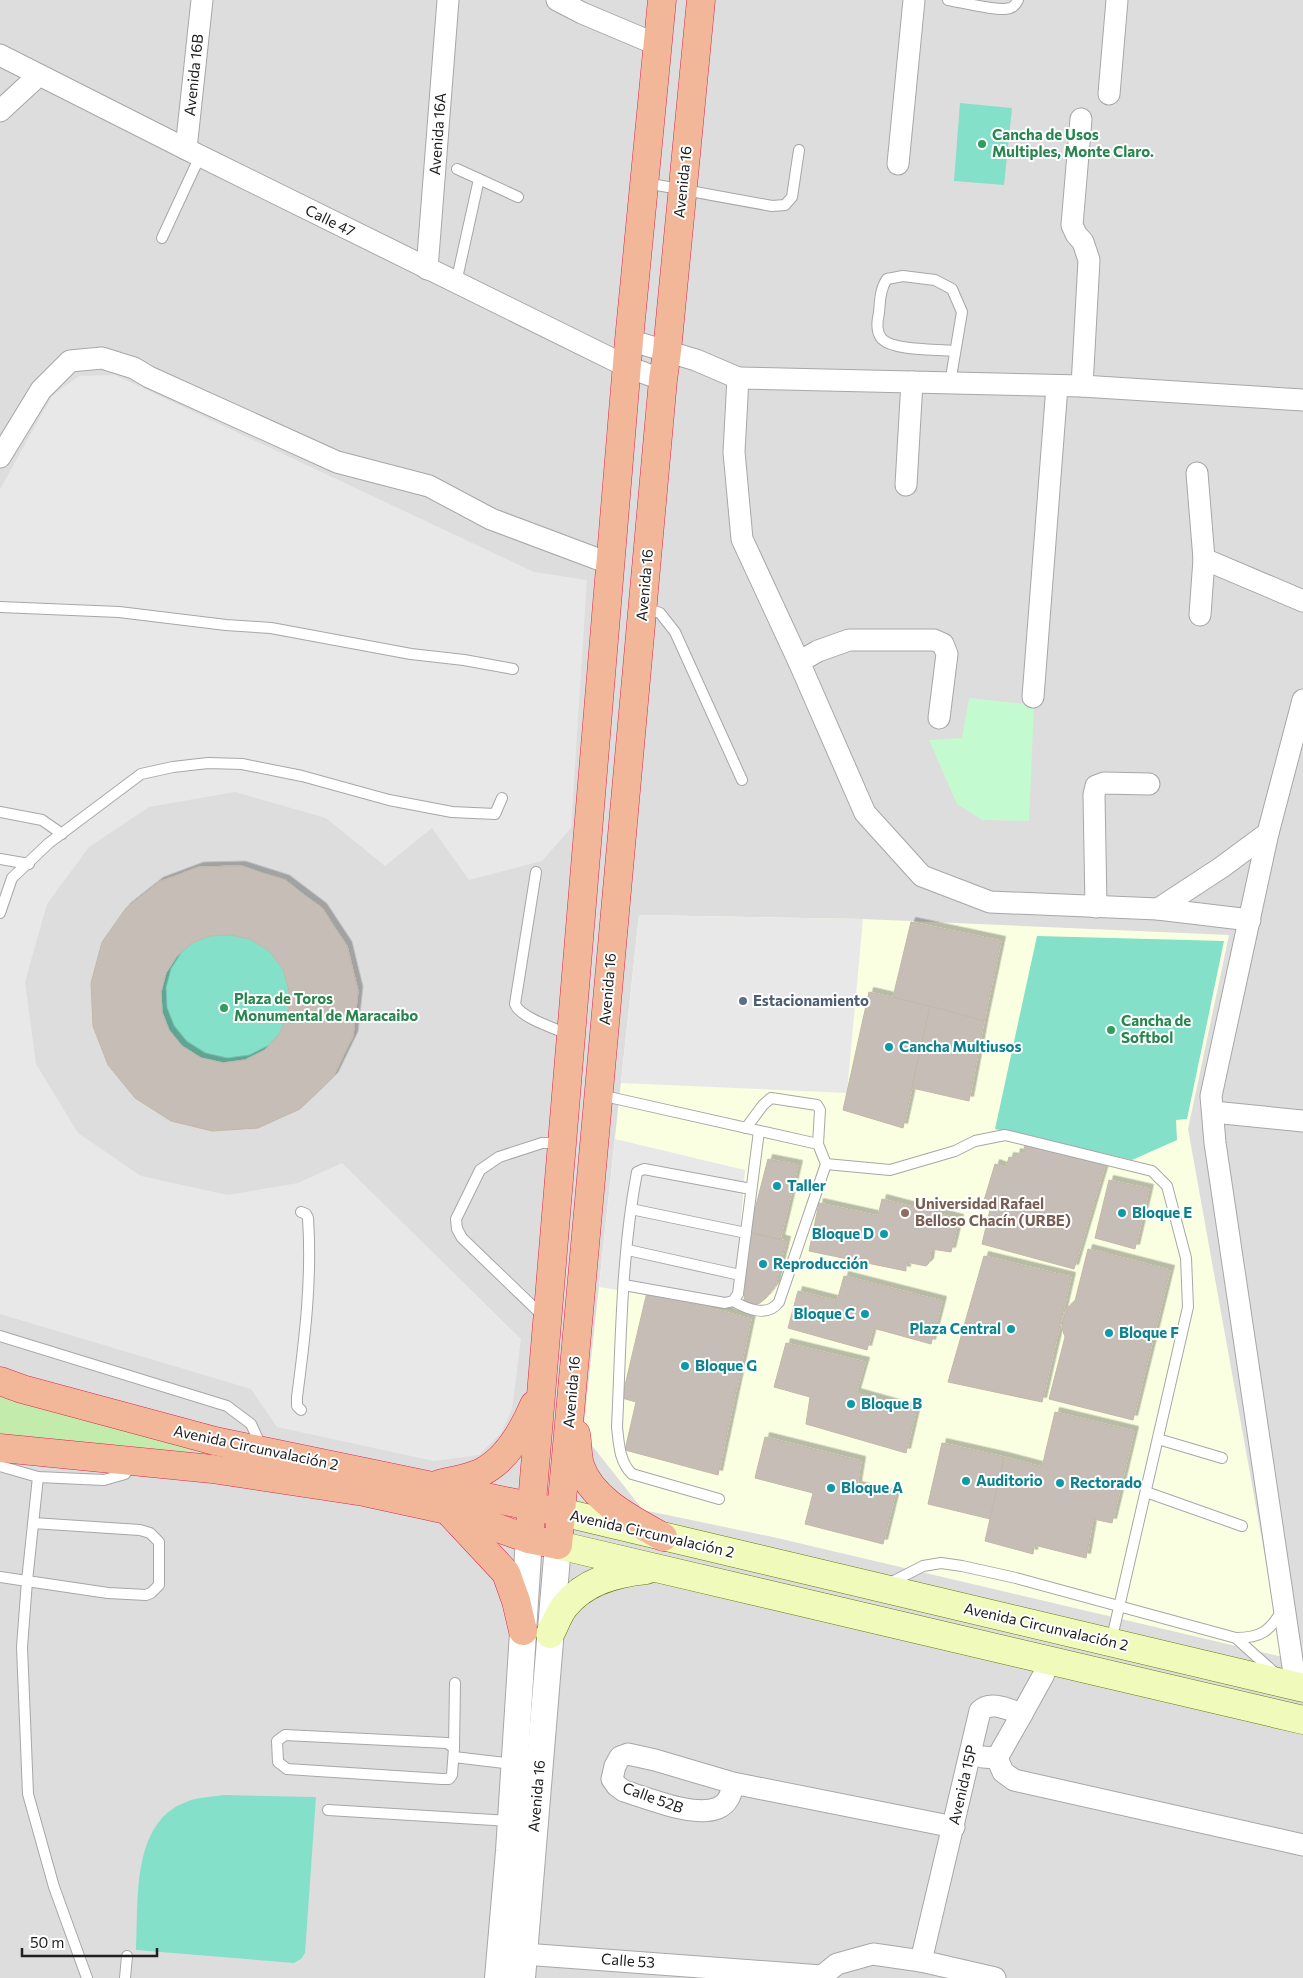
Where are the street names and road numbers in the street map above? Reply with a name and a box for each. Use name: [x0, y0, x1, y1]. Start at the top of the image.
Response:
street label: Avenida 16B: [180, 33, 206, 117]
street label: Avenida 16A: [425, 92, 449, 176]
street label: Avenida 16: [669, 145, 695, 219]
street label: Calle 47: [303, 200, 358, 240]
street label: Avenida 16: [632, 548, 656, 622]
street label: Avenida 16: [595, 952, 619, 1026]
street label: Avenida 16: [559, 1355, 583, 1429]
street label: Avenida Circunvalación 2: [172, 1421, 340, 1473]
street label: Avenida Circunvalación 2: [568, 1505, 736, 1561]
street label: Avenida Circunvalación 2: [962, 1598, 1130, 1654]
street label: Avenida 15P: [944, 1743, 980, 1826]
street label: Avenida 16: [524, 1759, 548, 1833]
street label: Calle 52B: [621, 1778, 686, 1816]
street label: Calle 53: [601, 1949, 655, 1971]

